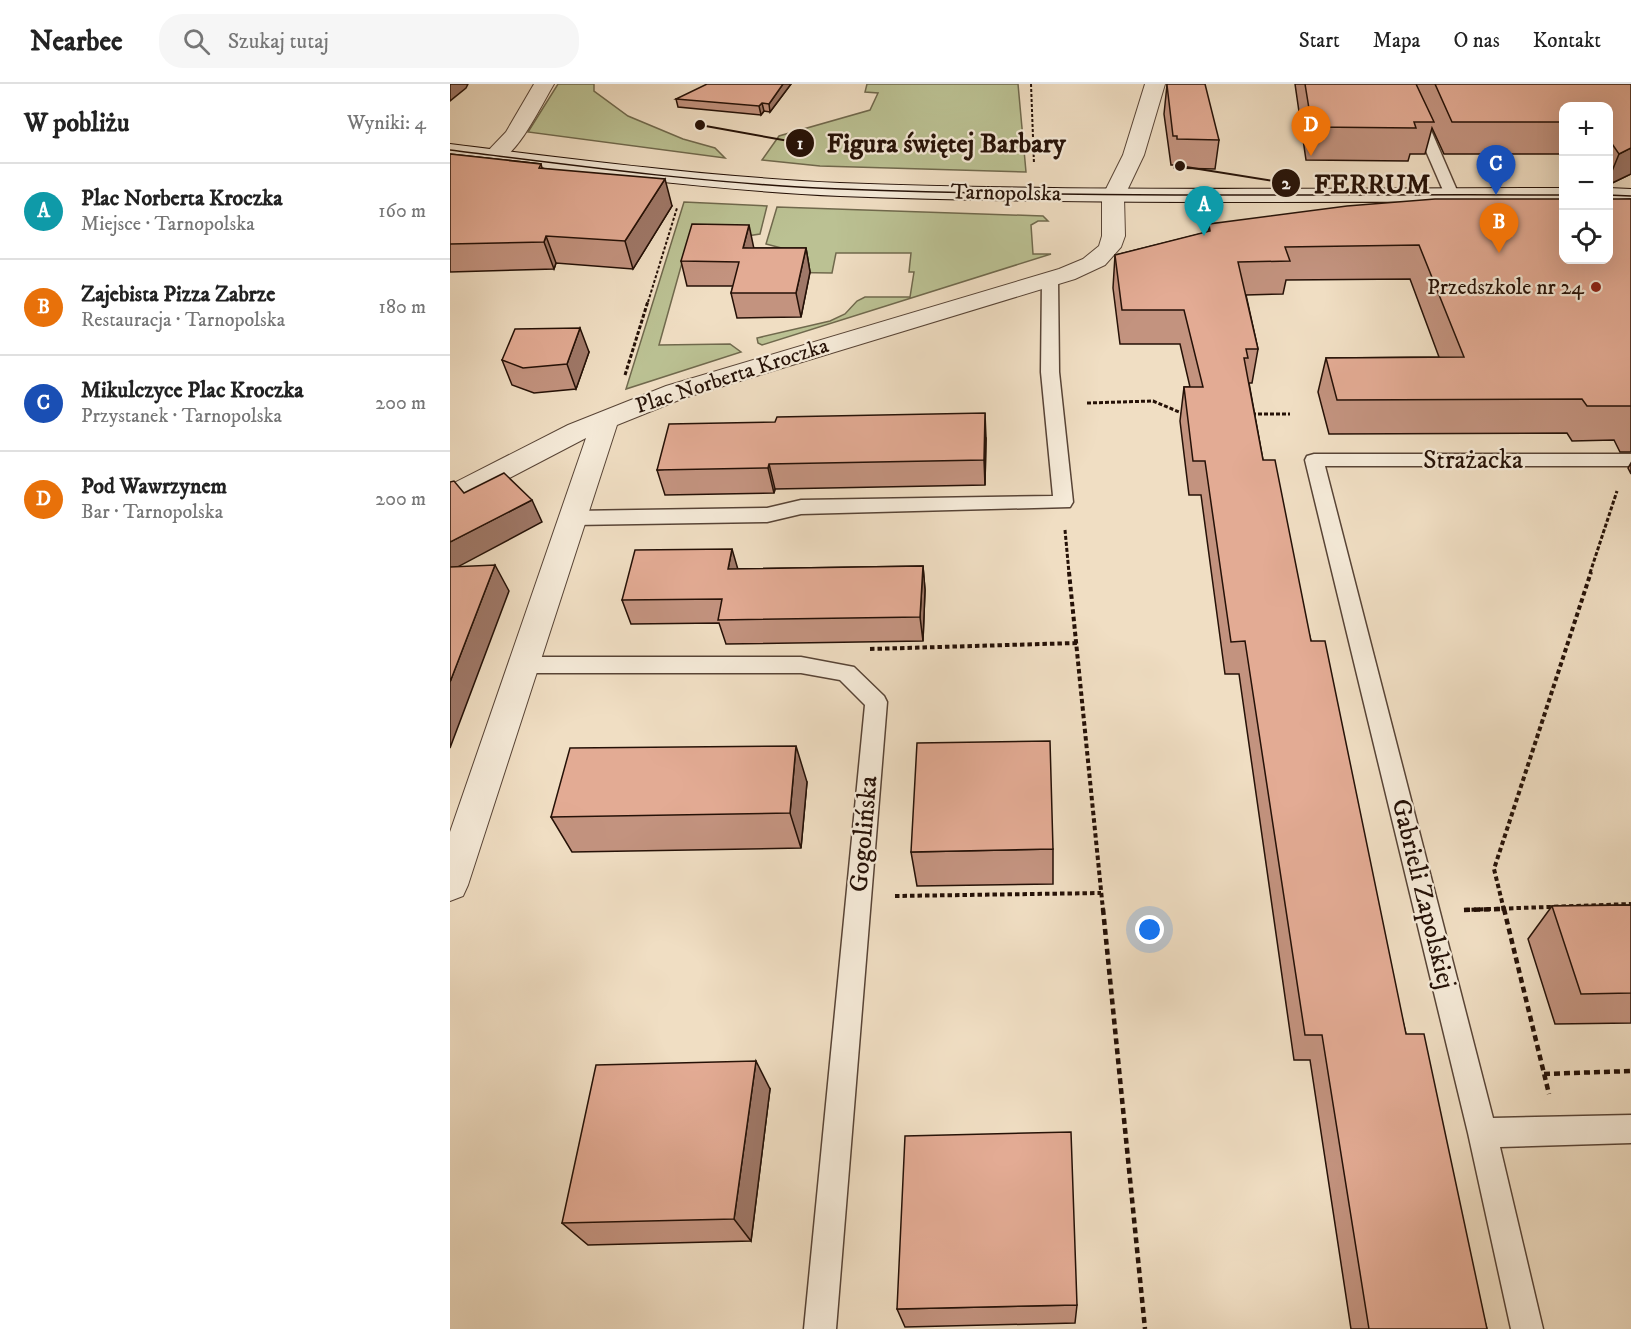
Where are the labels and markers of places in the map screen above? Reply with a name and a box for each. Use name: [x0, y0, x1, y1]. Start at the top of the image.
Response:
pin: D: [1292, 106, 1330, 156]
callout: Figura świętej Barbary: [785, 120, 1078, 165]
pin: C: [1476, 146, 1516, 195]
callout: FERRUM: [1271, 161, 1442, 206]
pin: A: [1184, 186, 1224, 236]
pin: B: [1480, 204, 1518, 253]
place label: Przedszkole nr 24: [1427, 274, 1585, 301]
marker: Przedszkole nr 24: [1589, 280, 1603, 294]

